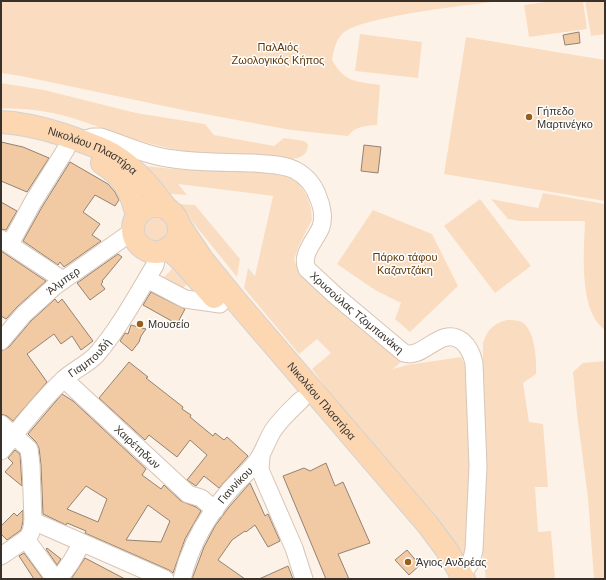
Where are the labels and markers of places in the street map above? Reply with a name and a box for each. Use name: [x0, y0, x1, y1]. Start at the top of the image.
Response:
place label: Γήπεδο Μαρτινέγκο: [537, 105, 593, 130]
marker: Γήπεδο Μαρτινέγκο: [524, 112, 534, 122]
place label: Μουσείο: [148, 318, 190, 330]
marker: Μουσείο: [135, 319, 145, 329]
place label: Άγιος Ανδρέας: [416, 556, 487, 568]
marker: Άγιος Ανδρέας: [403, 557, 413, 567]

